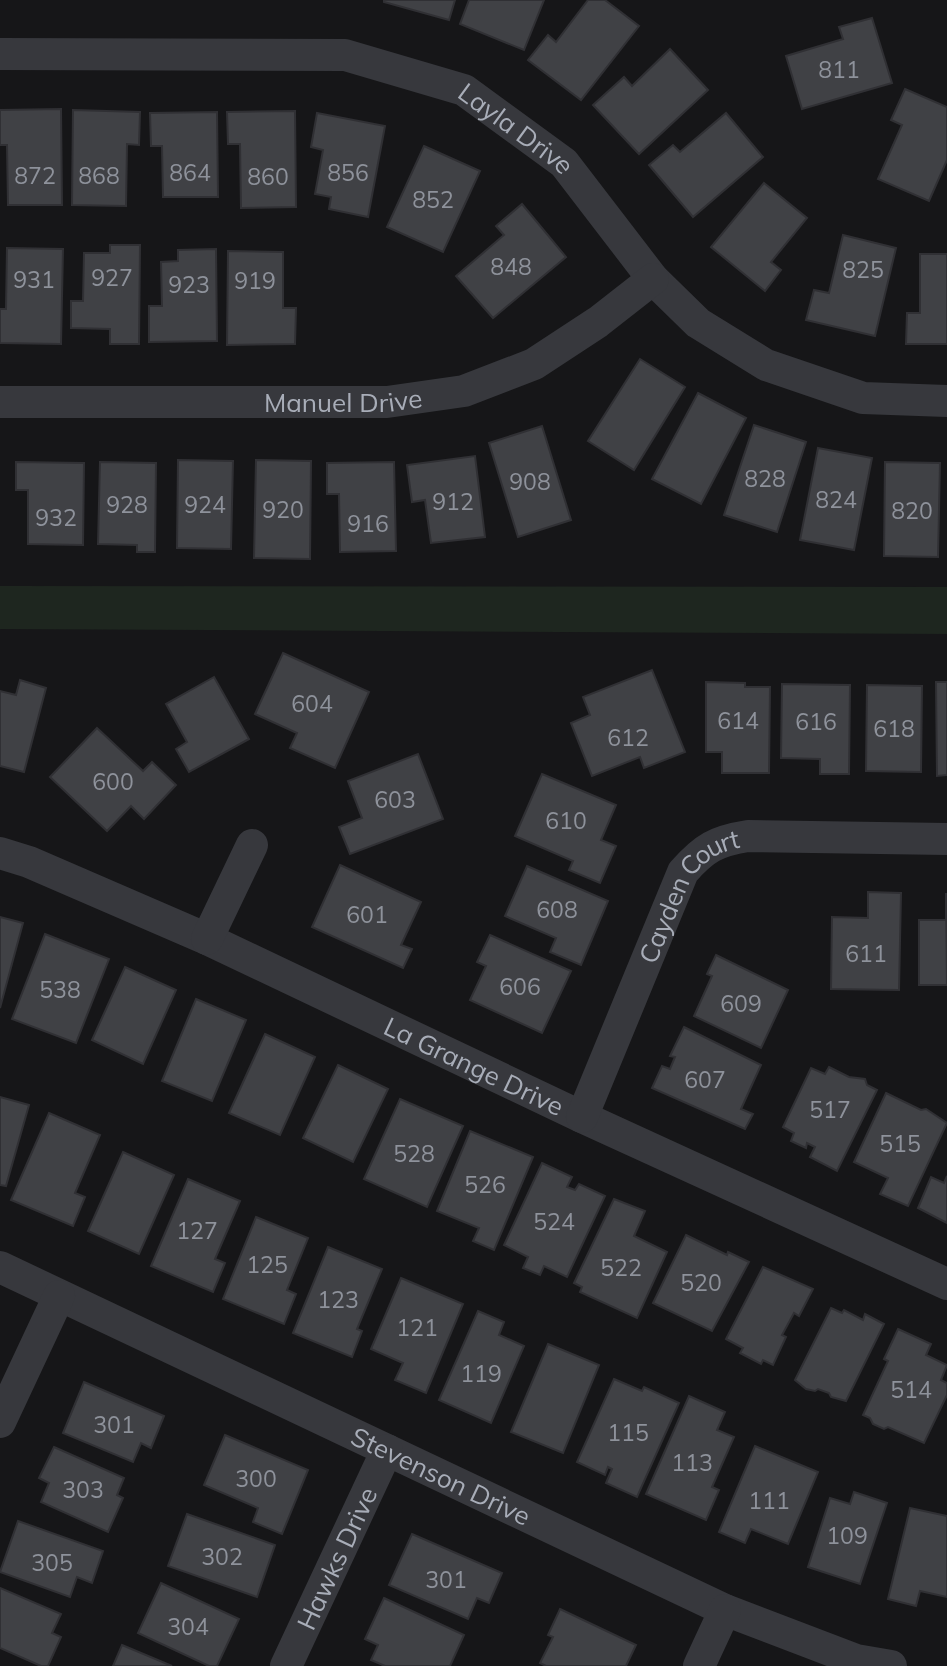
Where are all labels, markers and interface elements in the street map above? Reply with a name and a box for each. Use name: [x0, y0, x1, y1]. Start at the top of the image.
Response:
house number: 811: [818, 55, 860, 84]
street label: Layla Drive: [452, 75, 582, 180]
house number: 864: [169, 158, 211, 187]
house number: 856: [327, 158, 369, 187]
house number: 872: [14, 161, 56, 190]
house number: 868: [78, 161, 120, 190]
house number: 860: [247, 162, 289, 191]
house number: 852: [412, 185, 454, 214]
house number: 848: [490, 252, 532, 281]
house number: 825: [842, 255, 884, 284]
house number: 927: [91, 263, 133, 292]
house number: 931: [13, 265, 55, 294]
house number: 919: [234, 266, 276, 295]
house number: 923: [168, 270, 210, 299]
street label: Manuel Drive: [264, 381, 424, 419]
house number: 828: [744, 464, 786, 493]
house number: 908: [509, 467, 551, 496]
house number: 824: [815, 485, 857, 514]
house number: 912: [432, 487, 474, 516]
house number: 928: [106, 490, 148, 519]
house number: 924: [184, 490, 226, 519]
house number: 920: [262, 495, 304, 524]
house number: 820: [891, 496, 933, 525]
house number: 932: [35, 503, 77, 532]
house number: 916: [347, 509, 389, 538]
house number: 604: [291, 689, 333, 718]
house number: 614: [717, 706, 759, 735]
house number: 616: [795, 707, 837, 736]
house number: 618: [873, 714, 915, 743]
house number: 612: [607, 723, 649, 752]
house number: 600: [92, 767, 134, 796]
house number: 603: [374, 785, 416, 814]
house number: 610: [545, 806, 587, 835]
street label: Cayden Court: [631, 821, 742, 968]
house number: 608: [536, 895, 578, 924]
house number: 601: [346, 900, 388, 929]
house number: 611: [845, 939, 887, 968]
house number: 606: [499, 972, 541, 1001]
house number: 538: [39, 975, 81, 1004]
house number: 609: [720, 989, 762, 1018]
street label: La Grange Drive: [379, 1009, 569, 1123]
house number: 607: [684, 1065, 726, 1094]
house number: 517: [809, 1095, 851, 1124]
house number: 515: [879, 1129, 921, 1158]
house number: 528: [393, 1139, 435, 1168]
house number: 526: [464, 1170, 506, 1199]
house number: 524: [533, 1207, 575, 1236]
house number: 127: [176, 1216, 218, 1245]
house number: 125: [246, 1250, 288, 1279]
house number: 522: [600, 1253, 642, 1282]
house number: 520: [680, 1268, 722, 1297]
house number: 123: [317, 1285, 359, 1314]
house number: 121: [396, 1313, 438, 1342]
house number: 119: [460, 1359, 502, 1388]
house number: 514: [890, 1375, 932, 1404]
house number: 301: [93, 1410, 135, 1439]
house number: 115: [607, 1418, 649, 1447]
street label: Stevenson Drive: [346, 1419, 536, 1532]
house number: 113: [671, 1448, 713, 1477]
house number: 300: [235, 1464, 277, 1493]
house number: 303: [62, 1475, 104, 1504]
street label: Hawks Drive: [289, 1482, 384, 1635]
house number: 111: [748, 1486, 790, 1515]
house number: 109: [826, 1521, 868, 1550]
house number: 302: [201, 1542, 243, 1571]
house number: 305: [31, 1548, 73, 1577]
house number: 301: [425, 1565, 467, 1594]
house number: 304: [167, 1612, 209, 1641]

